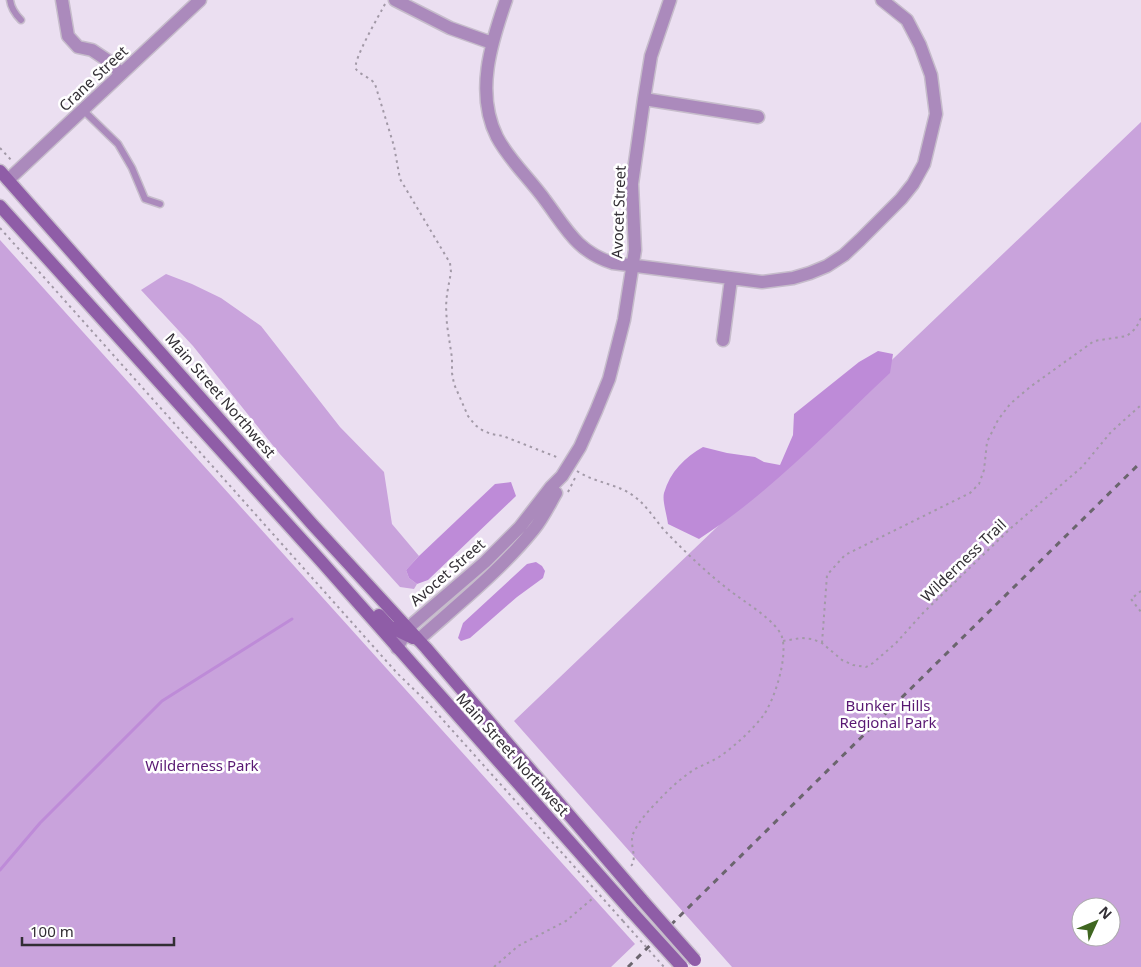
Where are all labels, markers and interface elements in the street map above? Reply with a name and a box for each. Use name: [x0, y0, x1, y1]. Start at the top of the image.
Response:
street label: Crane Street: [54, 41, 132, 115]
street label: Avocet Street: [606, 165, 630, 259]
street label: Main Street Northwest: [161, 328, 281, 462]
street label: Wilderness Trail: [916, 514, 1010, 606]
street label: Avocet Street: [405, 534, 489, 610]
street label: Main Street Northwest: [452, 688, 574, 820]
park label: Bunker Hills Regional Park: [839, 695, 937, 732]
park label: Wilderness Park: [145, 755, 259, 775]
north arrow: [1071, 897, 1121, 947]
text: N: [1095, 902, 1117, 923]
scale bar: [22, 914, 175, 946]
text: 100 m: [30, 921, 74, 941]

